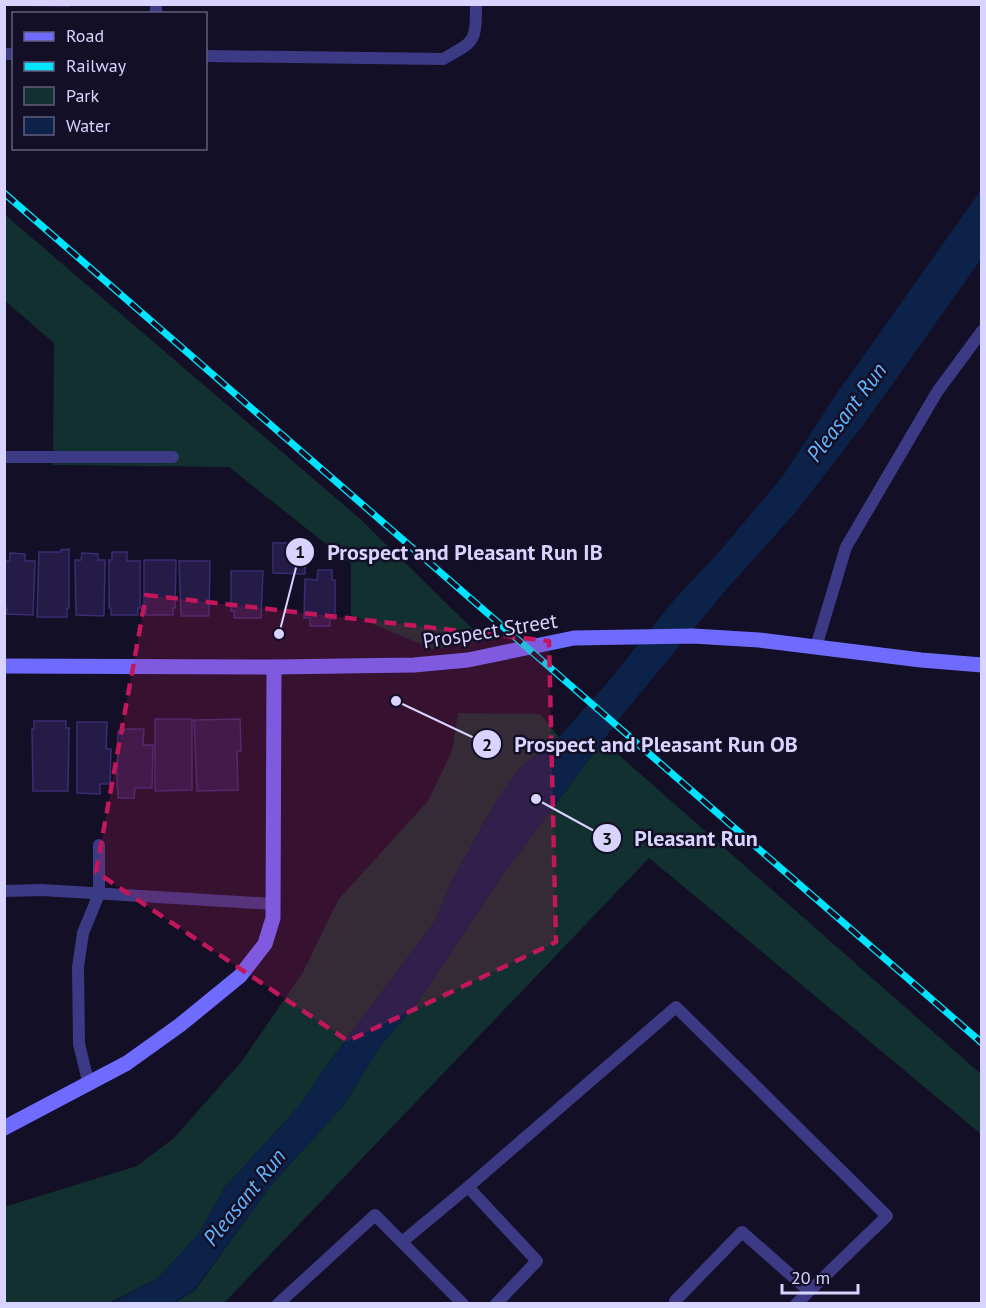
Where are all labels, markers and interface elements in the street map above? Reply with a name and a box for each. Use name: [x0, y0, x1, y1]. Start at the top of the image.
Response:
legend: [12, 12, 207, 150]
text: Road: [66, 24, 104, 47]
text: Railway: [66, 54, 127, 77]
text: Park: [66, 84, 99, 107]
text: Water: [66, 114, 110, 137]
water label: Pleasant Run: [800, 357, 892, 467]
callout: Prospect and Pleasant Run IB: [285, 532, 614, 572]
text: Prospect and Pleasant Run IB: [327, 538, 603, 566]
text: 1: [295, 540, 305, 563]
street label: Prospect Street: [421, 607, 559, 654]
callout: Prospect and Pleasant Run OB: [472, 724, 810, 764]
text: Prospect and Pleasant Run OB: [514, 730, 798, 758]
text: 2: [482, 733, 492, 756]
callout: Pleasant Run: [592, 818, 769, 858]
text: Pleasant Run: [634, 824, 758, 852]
text: 3: [602, 827, 612, 850]
water label: Pleasant Run: [196, 1143, 292, 1251]
scale bar: [782, 1257, 858, 1295]
text: 20 m: [791, 1266, 830, 1289]

